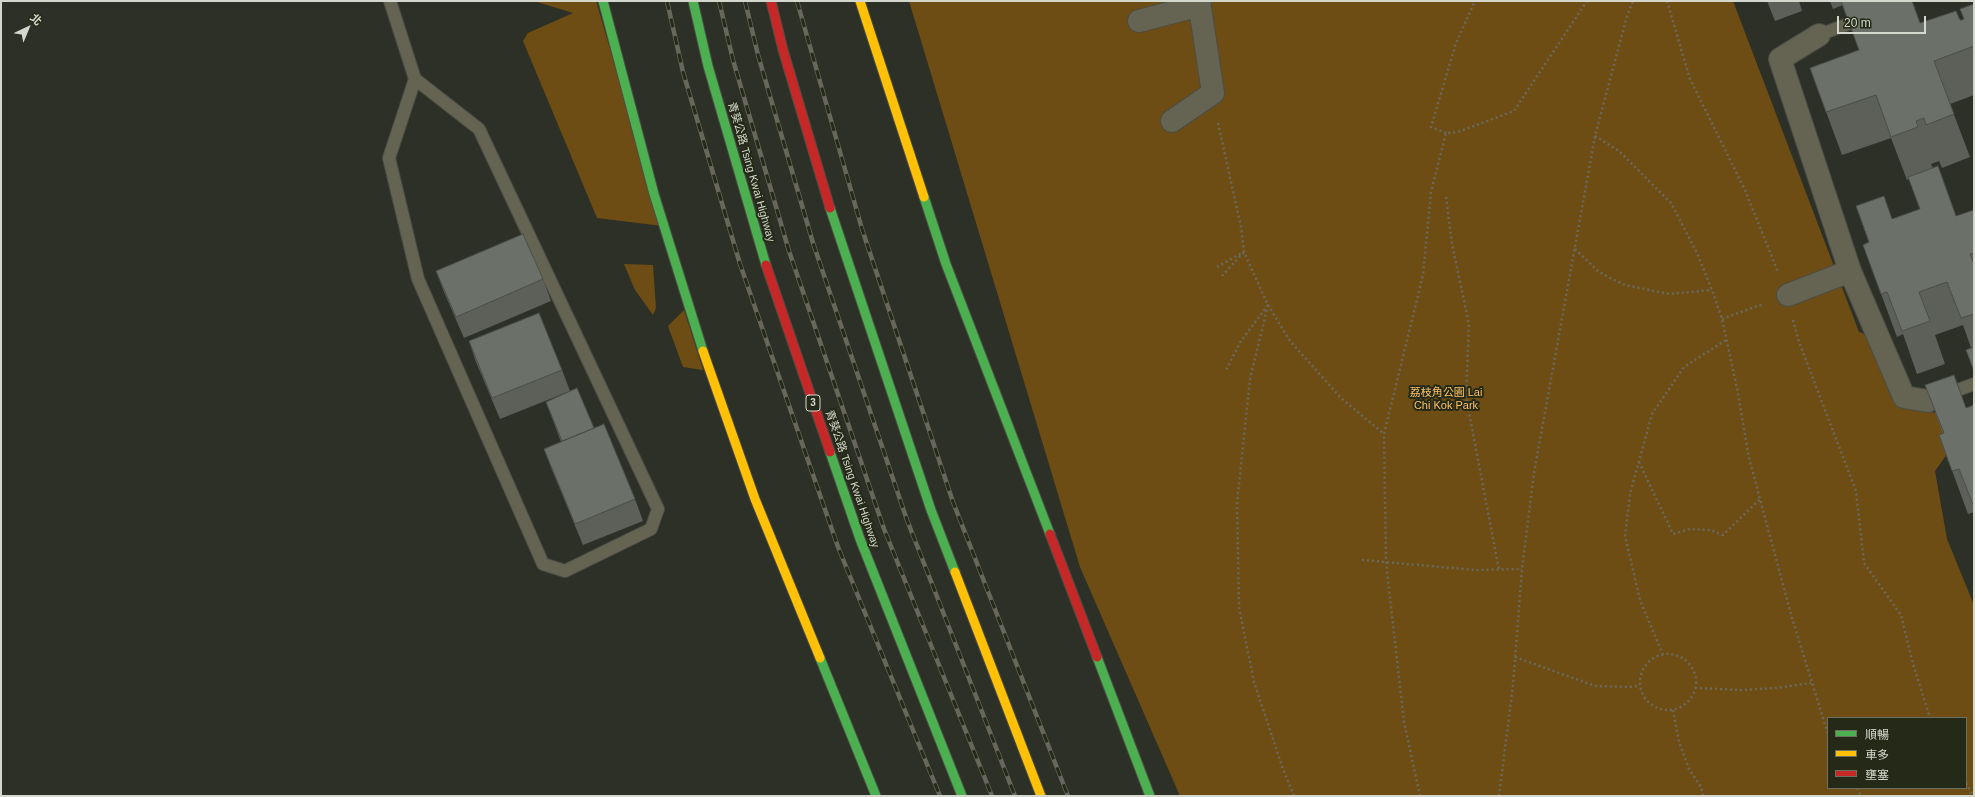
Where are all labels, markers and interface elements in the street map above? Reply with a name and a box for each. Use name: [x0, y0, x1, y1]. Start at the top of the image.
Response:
north arrow: [8, 8, 48, 48]
scale bar: [1839, 8, 1928, 34]
text: 北: [28, 11, 44, 28]
text: 20 m: [1844, 16, 1871, 30]
street label: 青葵公路 Tsing Kwai Highway: [725, 101, 777, 243]
park label: 荔枝角公園 Lai Chi Kok Park: [1410, 386, 1482, 412]
road number: 3: [806, 395, 820, 411]
street label: 青葵公路 Tsing Kwai Highway: [822, 408, 882, 550]
legend: [1827, 717, 1967, 789]
text: 順暢: [1865, 728, 1889, 742]
text: 車多: [1865, 748, 1889, 762]
text: 壅塞: [1865, 768, 1889, 782]

